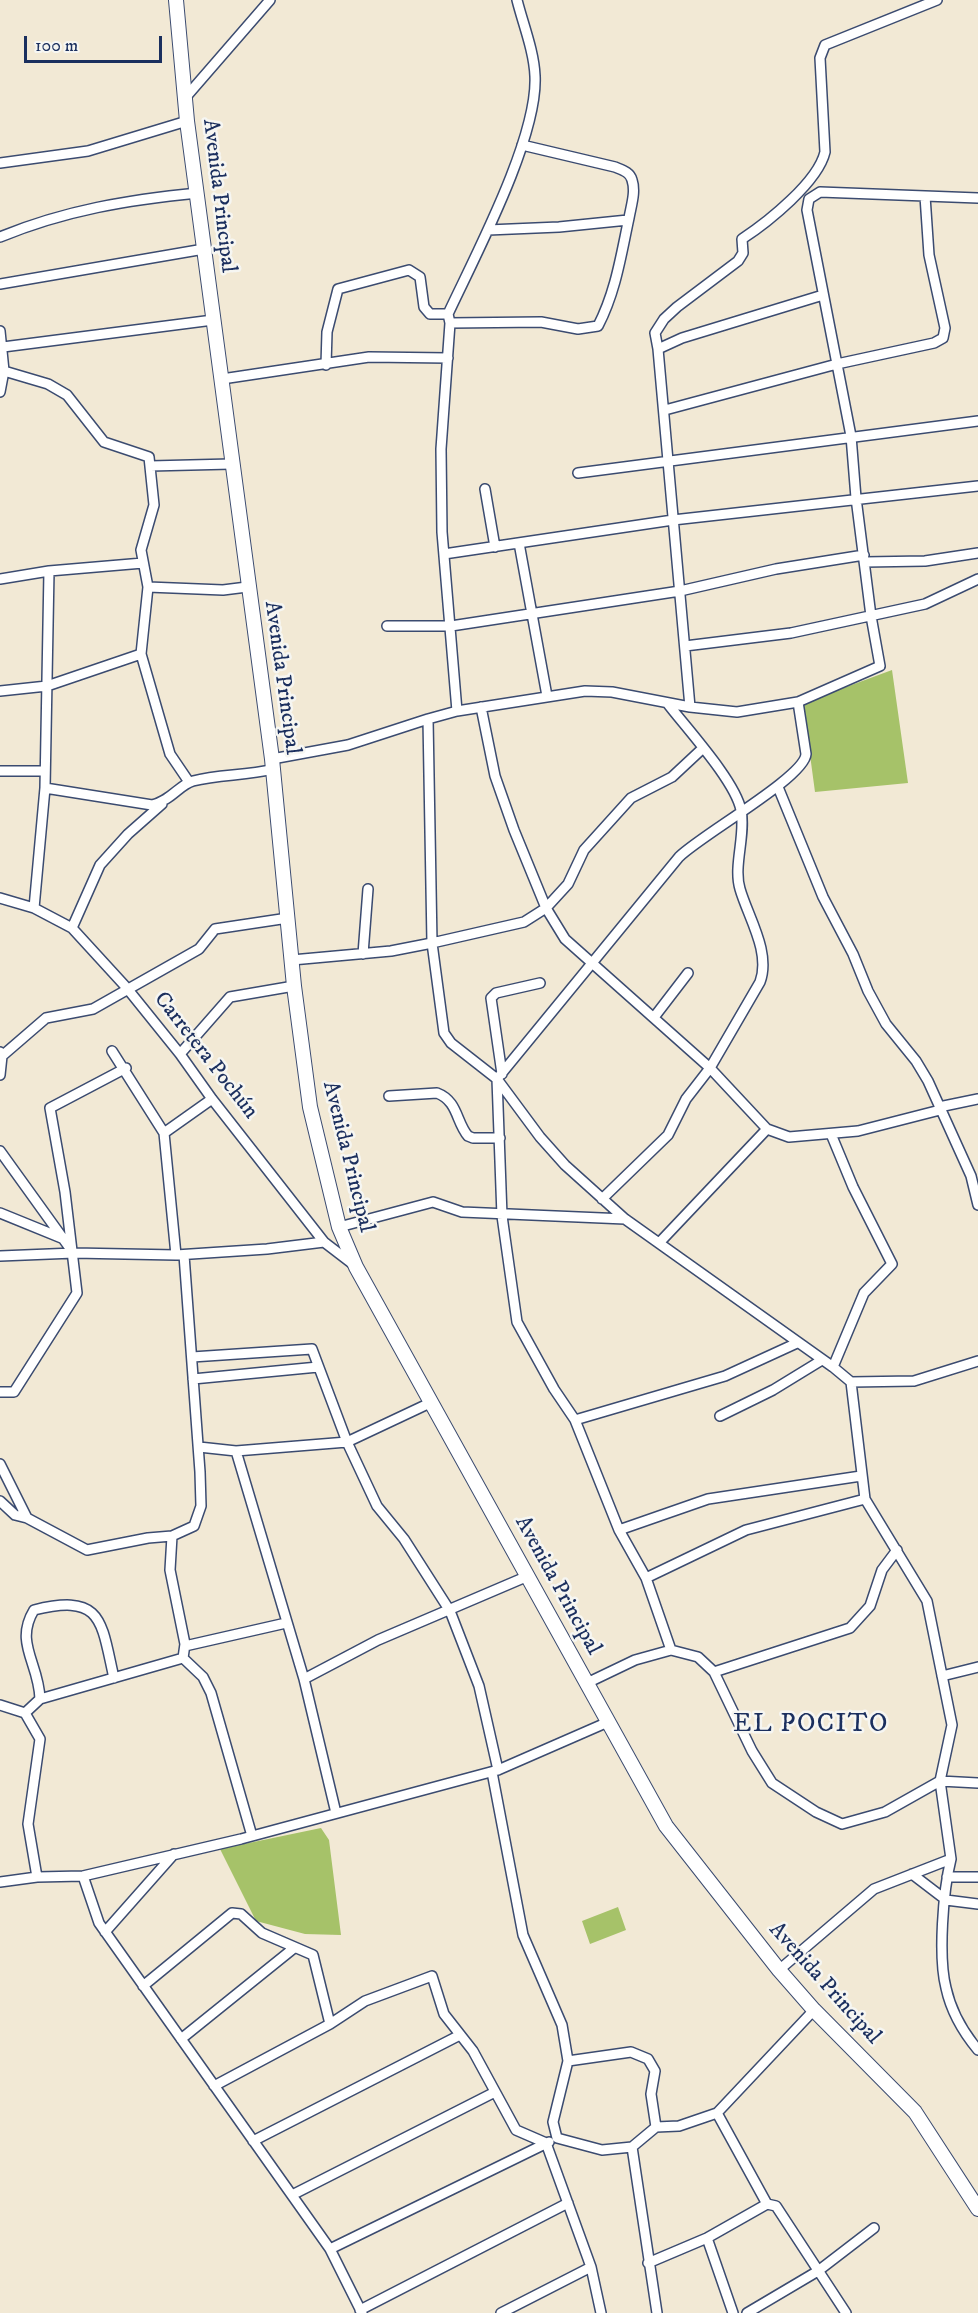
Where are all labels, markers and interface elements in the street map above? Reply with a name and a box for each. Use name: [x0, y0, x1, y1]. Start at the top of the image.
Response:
scale bar: [27, 24, 165, 62]
text: 100 m: [35, 35, 78, 57]
street label: Avenida Principal: [195, 118, 241, 274]
street label: Avenida Principal: [257, 600, 305, 756]
street label: Carretera Pochún: [147, 987, 263, 1125]
street label: Avenida Principal: [315, 1079, 379, 1235]
street label: Avenida Principal: [508, 1512, 606, 1660]
district label: EL POCITO: [733, 1710, 889, 1742]
street label: Avenida Principal: [762, 1918, 886, 2050]

